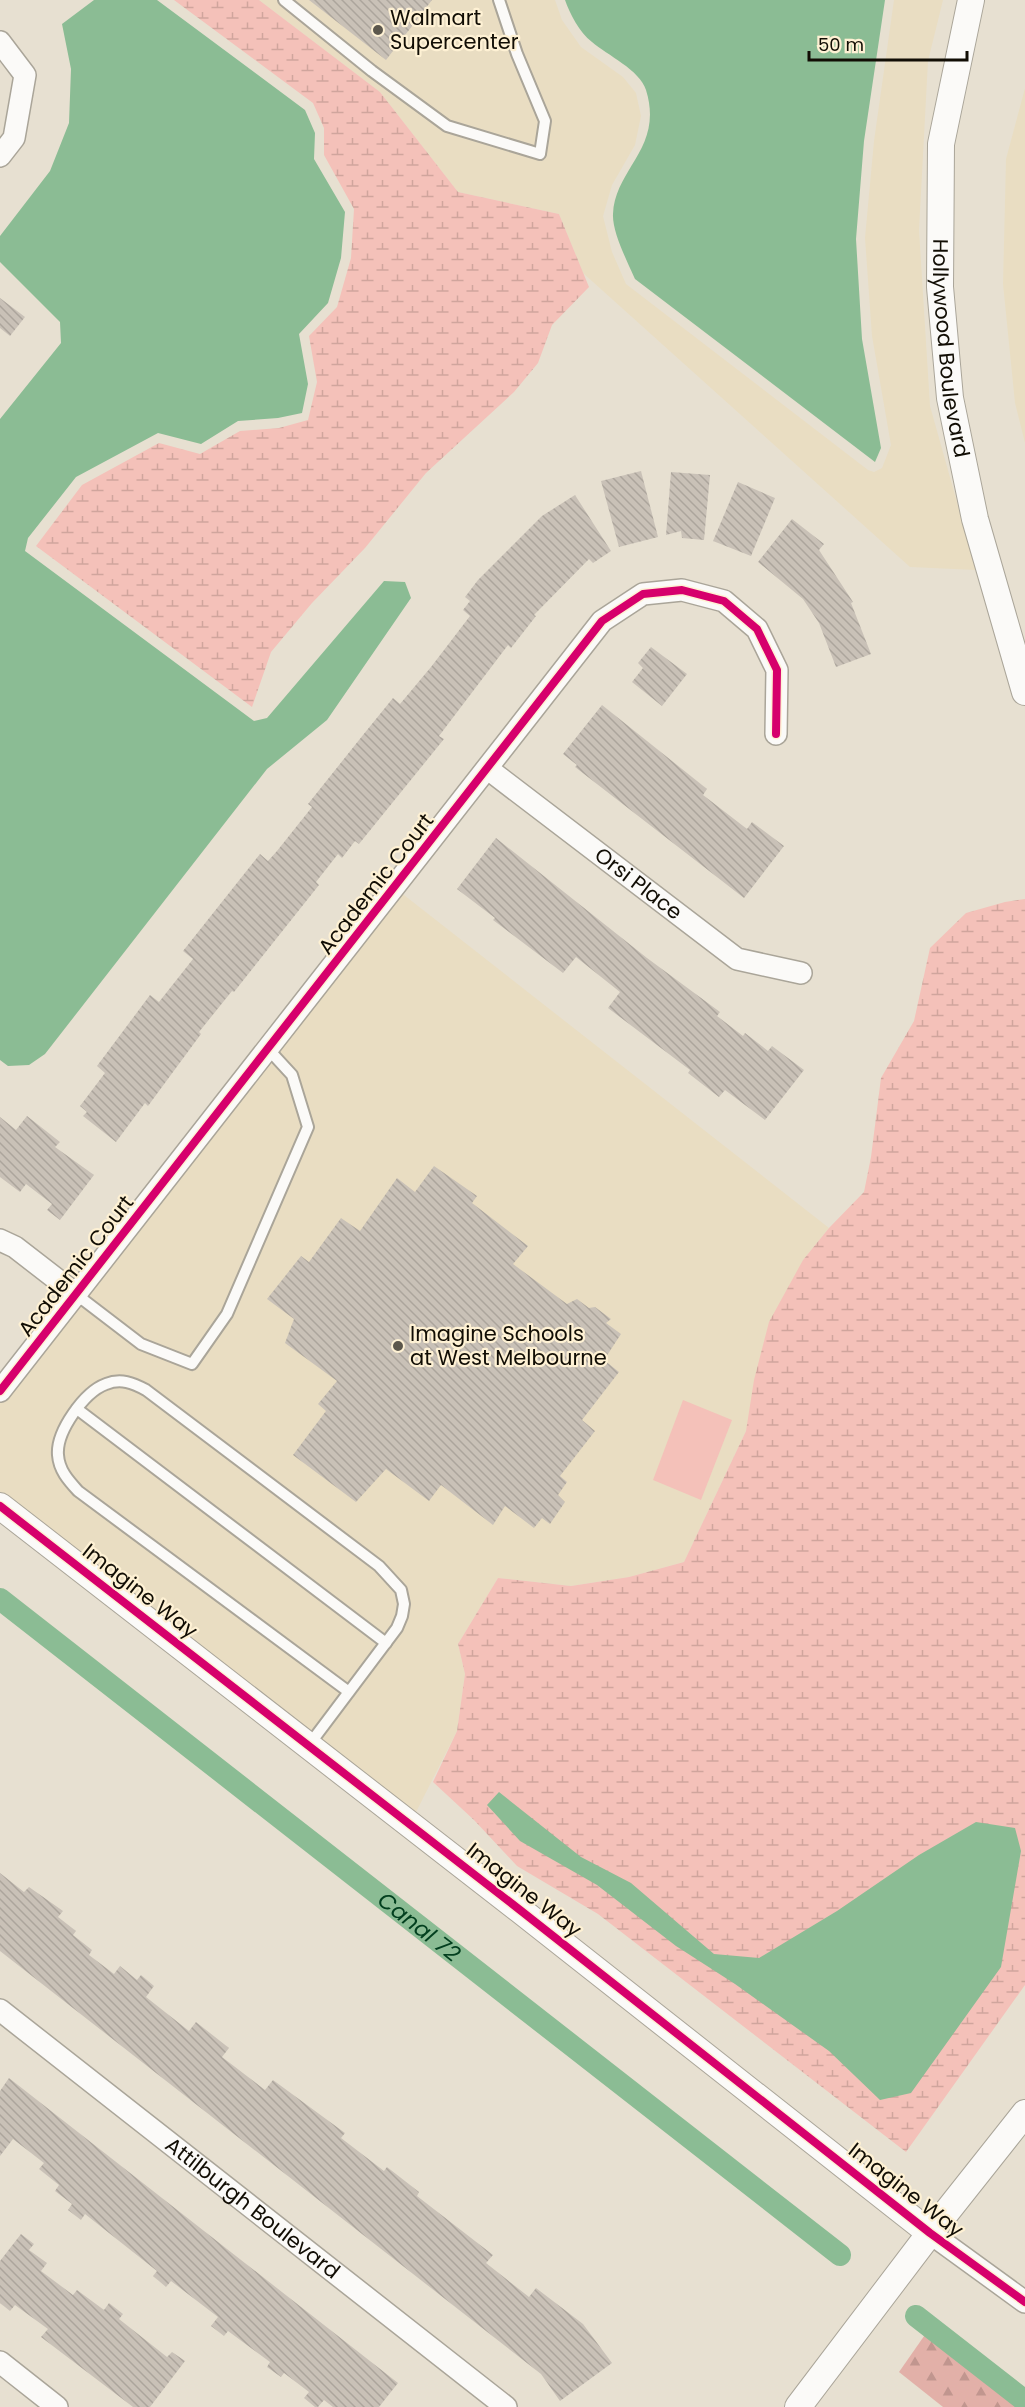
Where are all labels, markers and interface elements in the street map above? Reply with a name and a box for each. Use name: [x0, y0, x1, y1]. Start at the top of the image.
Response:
place label: Walmart Supercenter: [390, 3, 519, 56]
marker: Walmart Supercenter: [371, 23, 385, 37]
scale bar: [809, 24, 966, 62]
text: 50 m: [818, 32, 864, 57]
street label: Hollywood Boulevard: [926, 239, 977, 460]
street label: Academic Court: [311, 807, 440, 960]
street label: Orsi Place: [589, 840, 688, 926]
street label: Academic Court: [11, 1189, 140, 1342]
place label: Imagine Schools at West Melbourne: [410, 1319, 607, 1372]
marker: Imagine Schools at West Melbourne: [391, 1339, 405, 1353]
street label: Imagine Way: [77, 1536, 204, 1645]
street label: Imagine Way: [461, 1835, 588, 1944]
water label: Canal 72: [371, 1885, 467, 1969]
street label: Attilburgh Boulevard: [159, 2130, 346, 2285]
street label: Imagine Way: [843, 2135, 970, 2244]

